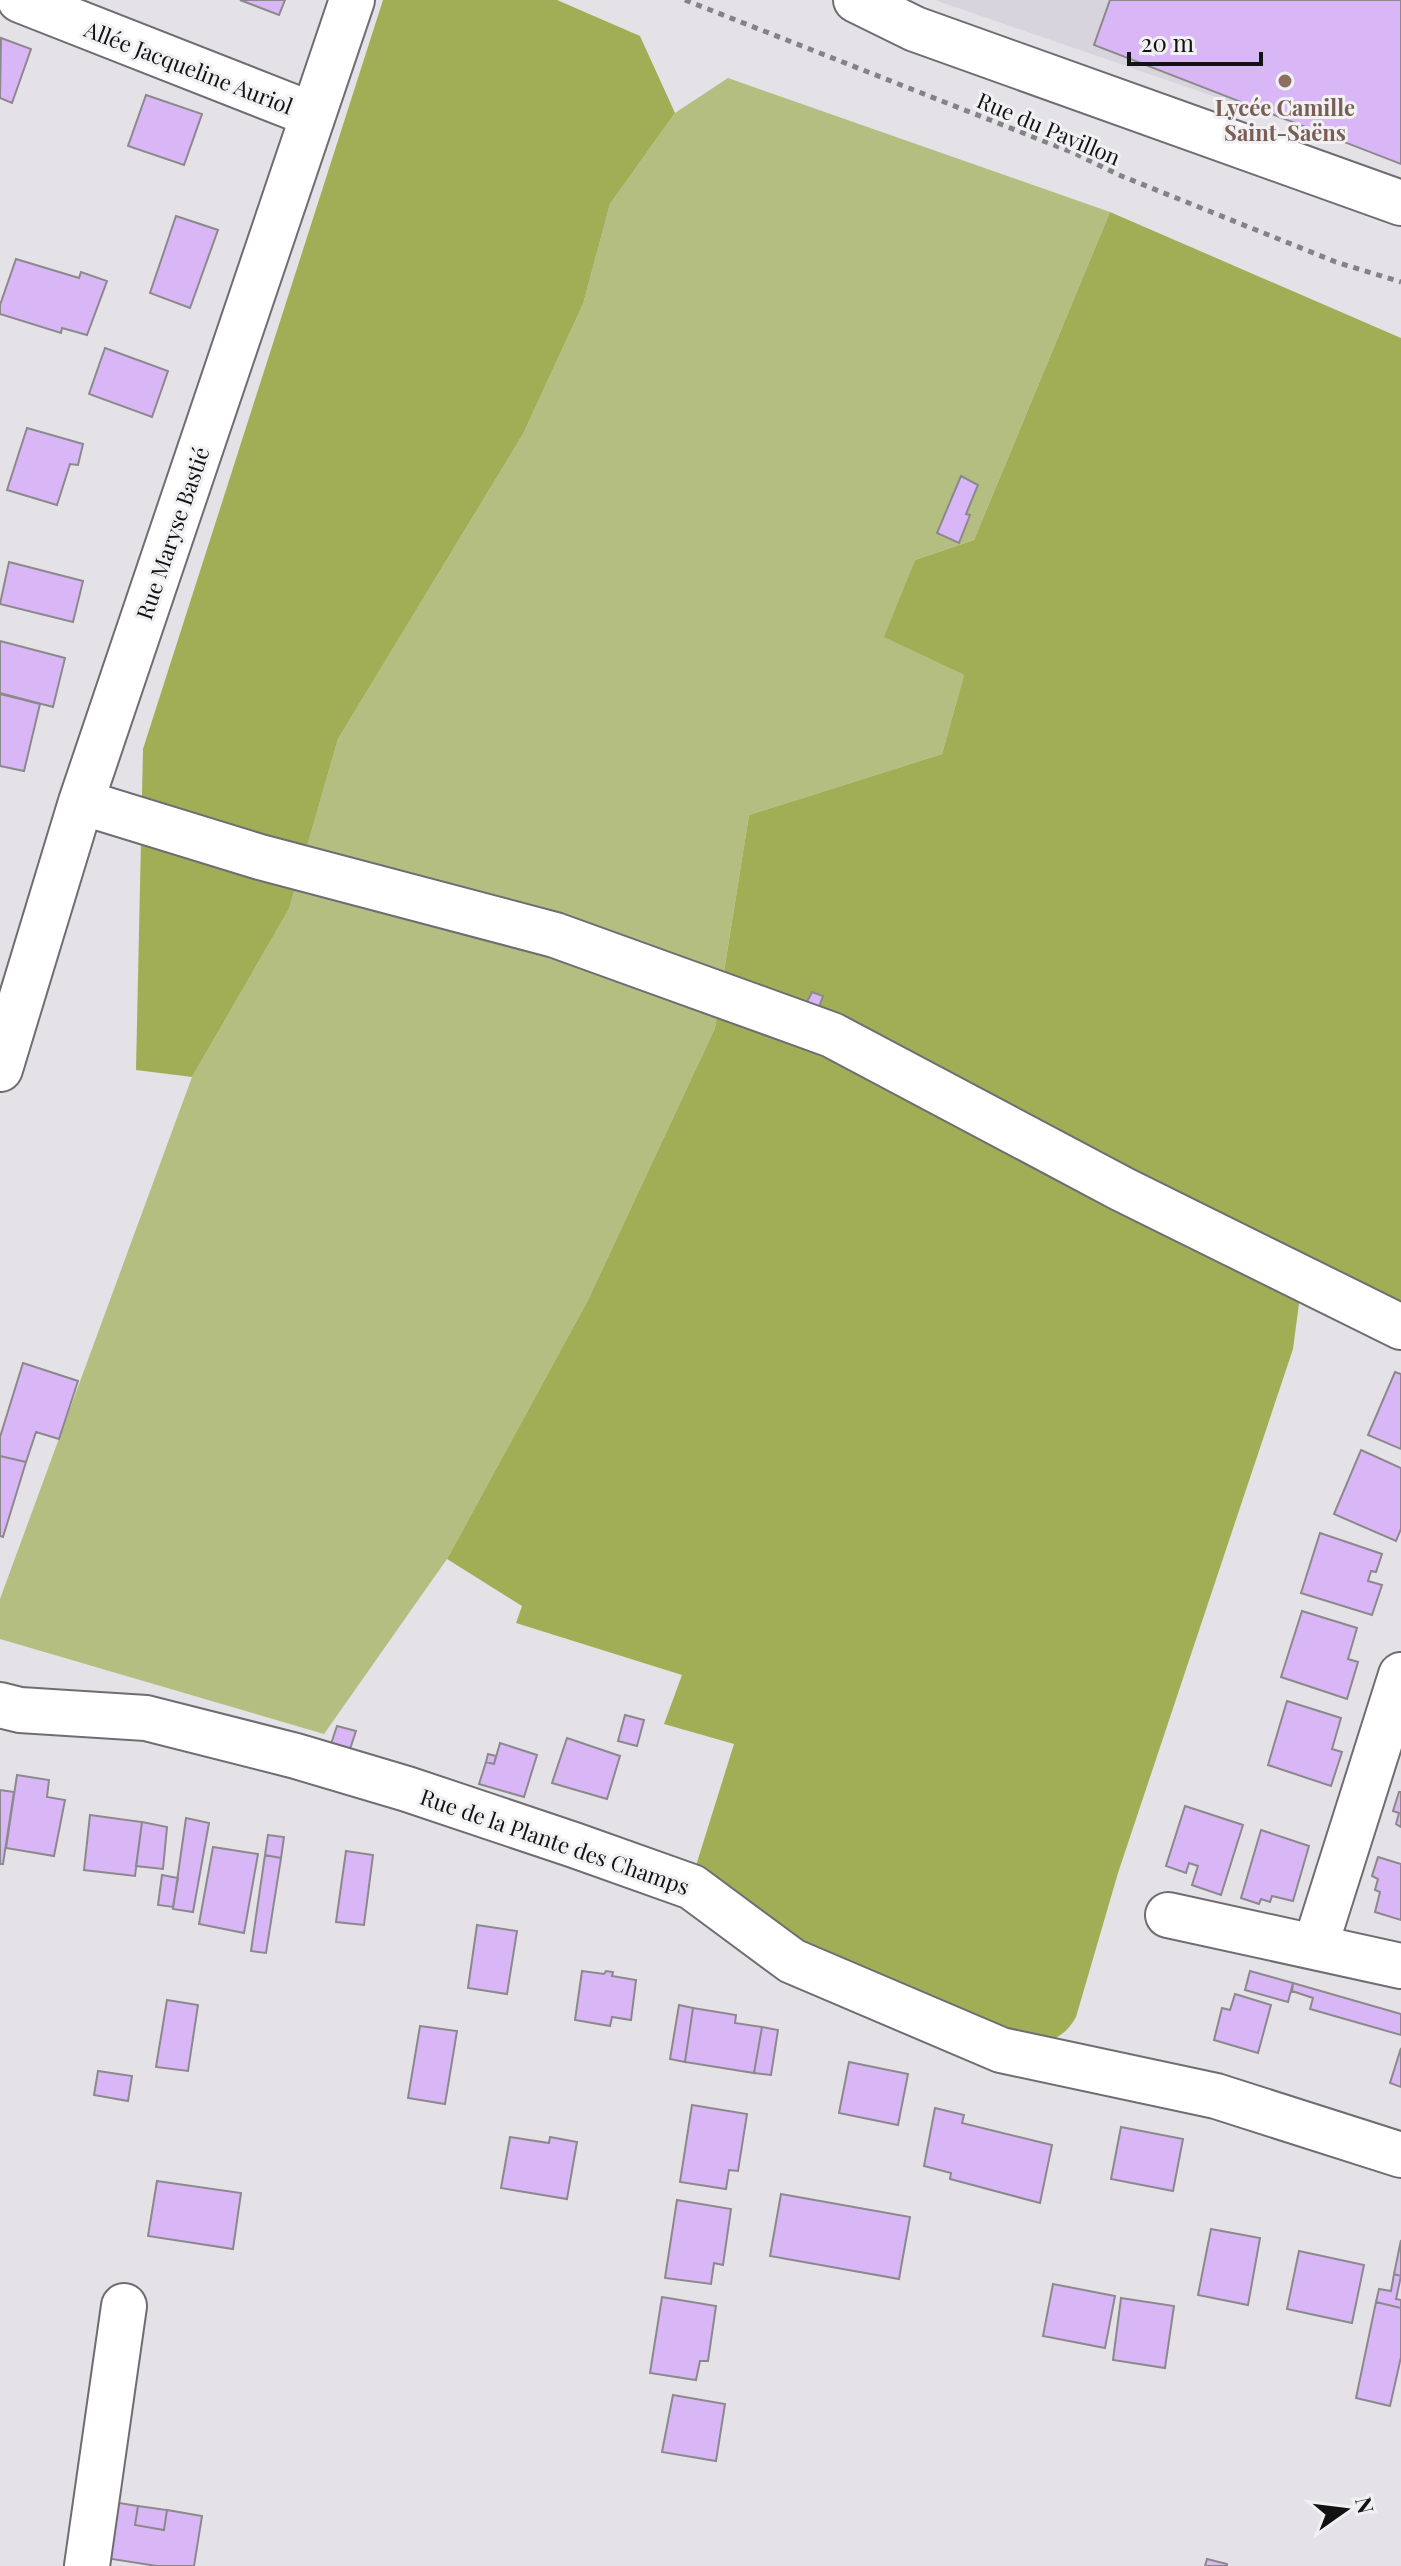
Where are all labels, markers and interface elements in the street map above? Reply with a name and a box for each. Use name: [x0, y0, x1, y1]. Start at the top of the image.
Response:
street label: Allée Jacqueline Auriol: [80, 13, 297, 121]
scale bar: [1129, 16, 1261, 66]
text: 20 m: [1141, 26, 1194, 58]
marker: Lycée Camille Saint-Saëns: [1276, 72, 1294, 90]
street label: Rue du Pavillon: [973, 84, 1125, 172]
place label: Lycée Camille Saint-Saëns: [1215, 92, 1355, 147]
street label: Rue Maryse Bastié: [128, 443, 216, 623]
street label: Rue de la Plante des Champs: [416, 1781, 694, 1901]
north arrow: [1305, 2470, 1385, 2550]
text: N: [1349, 2494, 1382, 2516]

